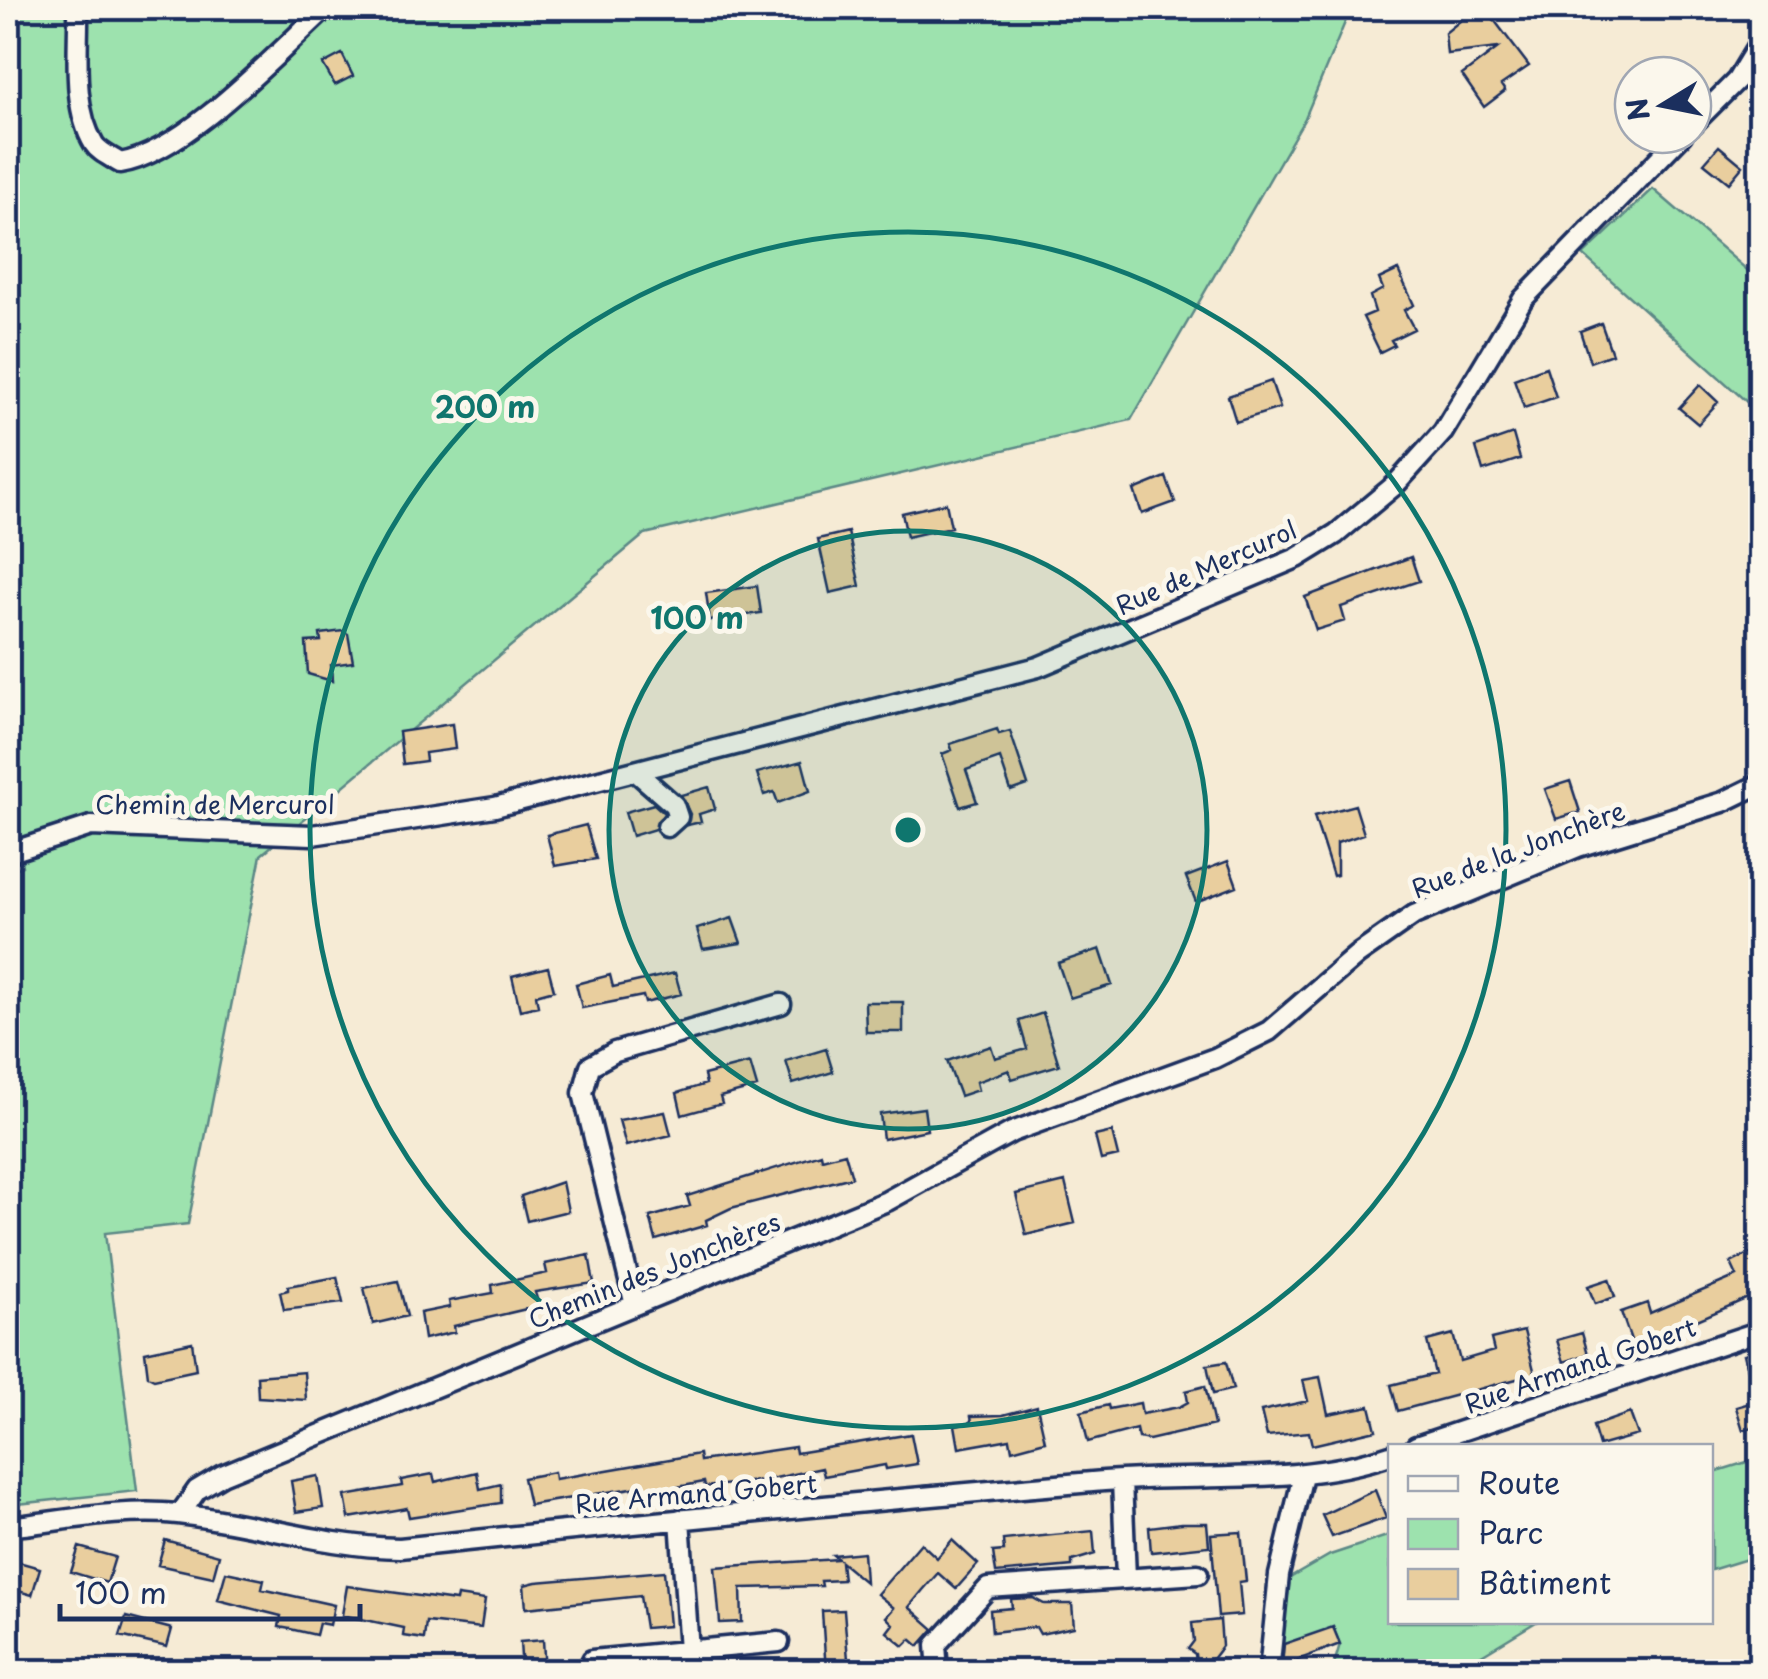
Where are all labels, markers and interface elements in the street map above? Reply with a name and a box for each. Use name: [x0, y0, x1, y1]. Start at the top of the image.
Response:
north arrow: [1613, 55, 1713, 155]
text: N: [1614, 95, 1660, 124]
text: 200 m: [435, 383, 535, 428]
street label: Rue de Mercurol: [1109, 510, 1303, 624]
text: 100 m: [650, 594, 744, 639]
street label: Chemin de Mercurol: [95, 785, 335, 823]
street label: Rue de la Jonchère: [1406, 791, 1630, 907]
centre of rings: [890, 812, 926, 848]
street label: Chemin des Jonchères: [522, 1202, 786, 1338]
street label: Rue Armand Gobert: [1459, 1308, 1701, 1422]
legend: [1388, 1444, 1713, 1624]
text: Route: [1478, 1459, 1560, 1504]
street label: Rue Armand Gobert: [574, 1464, 818, 1522]
text: Parc: [1478, 1509, 1543, 1554]
scale bar: [60, 1559, 360, 1621]
text: Bâtiment: [1478, 1559, 1611, 1604]
text: 100 m: [75, 1569, 167, 1614]

